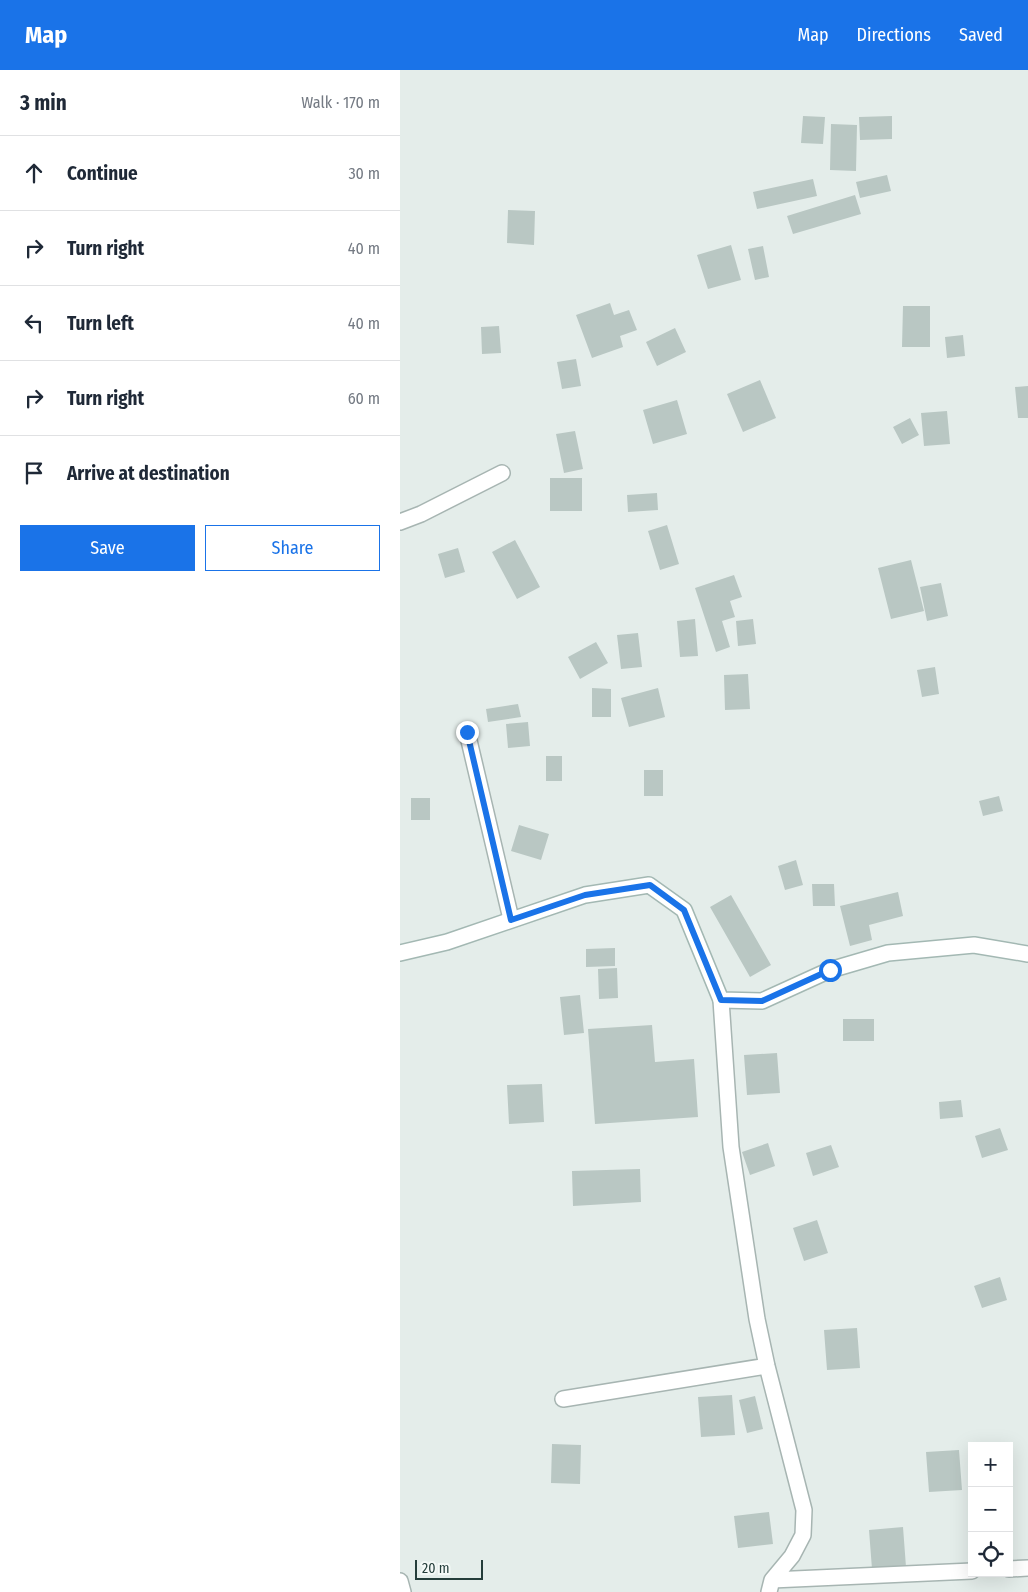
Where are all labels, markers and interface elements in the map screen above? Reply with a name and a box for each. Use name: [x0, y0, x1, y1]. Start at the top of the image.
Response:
text: Map: [25, 21, 67, 49]
text: Map: [797, 24, 829, 46]
text: Directions: [857, 24, 931, 46]
text: Saved: [959, 24, 1003, 46]
text: 3 min: [20, 90, 67, 116]
text: Walk · 170 m: [301, 93, 380, 112]
icon: ahead: [20, 159, 48, 187]
text: Continue: [67, 162, 138, 185]
text: 30 m: [348, 164, 380, 183]
icon: right: [20, 234, 48, 262]
text: Turn right: [67, 237, 144, 260]
text: 40 m: [348, 239, 380, 258]
icon: left: [20, 309, 48, 337]
text: Turn left: [67, 312, 134, 335]
text: 40 m: [348, 314, 380, 333]
icon: right: [20, 384, 48, 412]
text: Turn right: [67, 387, 144, 410]
text: 60 m: [348, 389, 380, 408]
icon: arrive: [20, 459, 48, 487]
text: Arrive at destination: [67, 462, 230, 485]
button: Save: [20, 525, 195, 571]
button: Share: [205, 525, 380, 571]
route end: [456, 721, 479, 744]
route start: [819, 959, 842, 982]
map controls: [968, 1442, 1013, 1577]
button: +: [968, 1442, 1013, 1487]
button: −: [968, 1487, 1013, 1532]
button: locate: [968, 1532, 1013, 1577]
scale bar: [415, 1557, 482, 1580]
text: 20 m: [422, 1560, 450, 1577]

